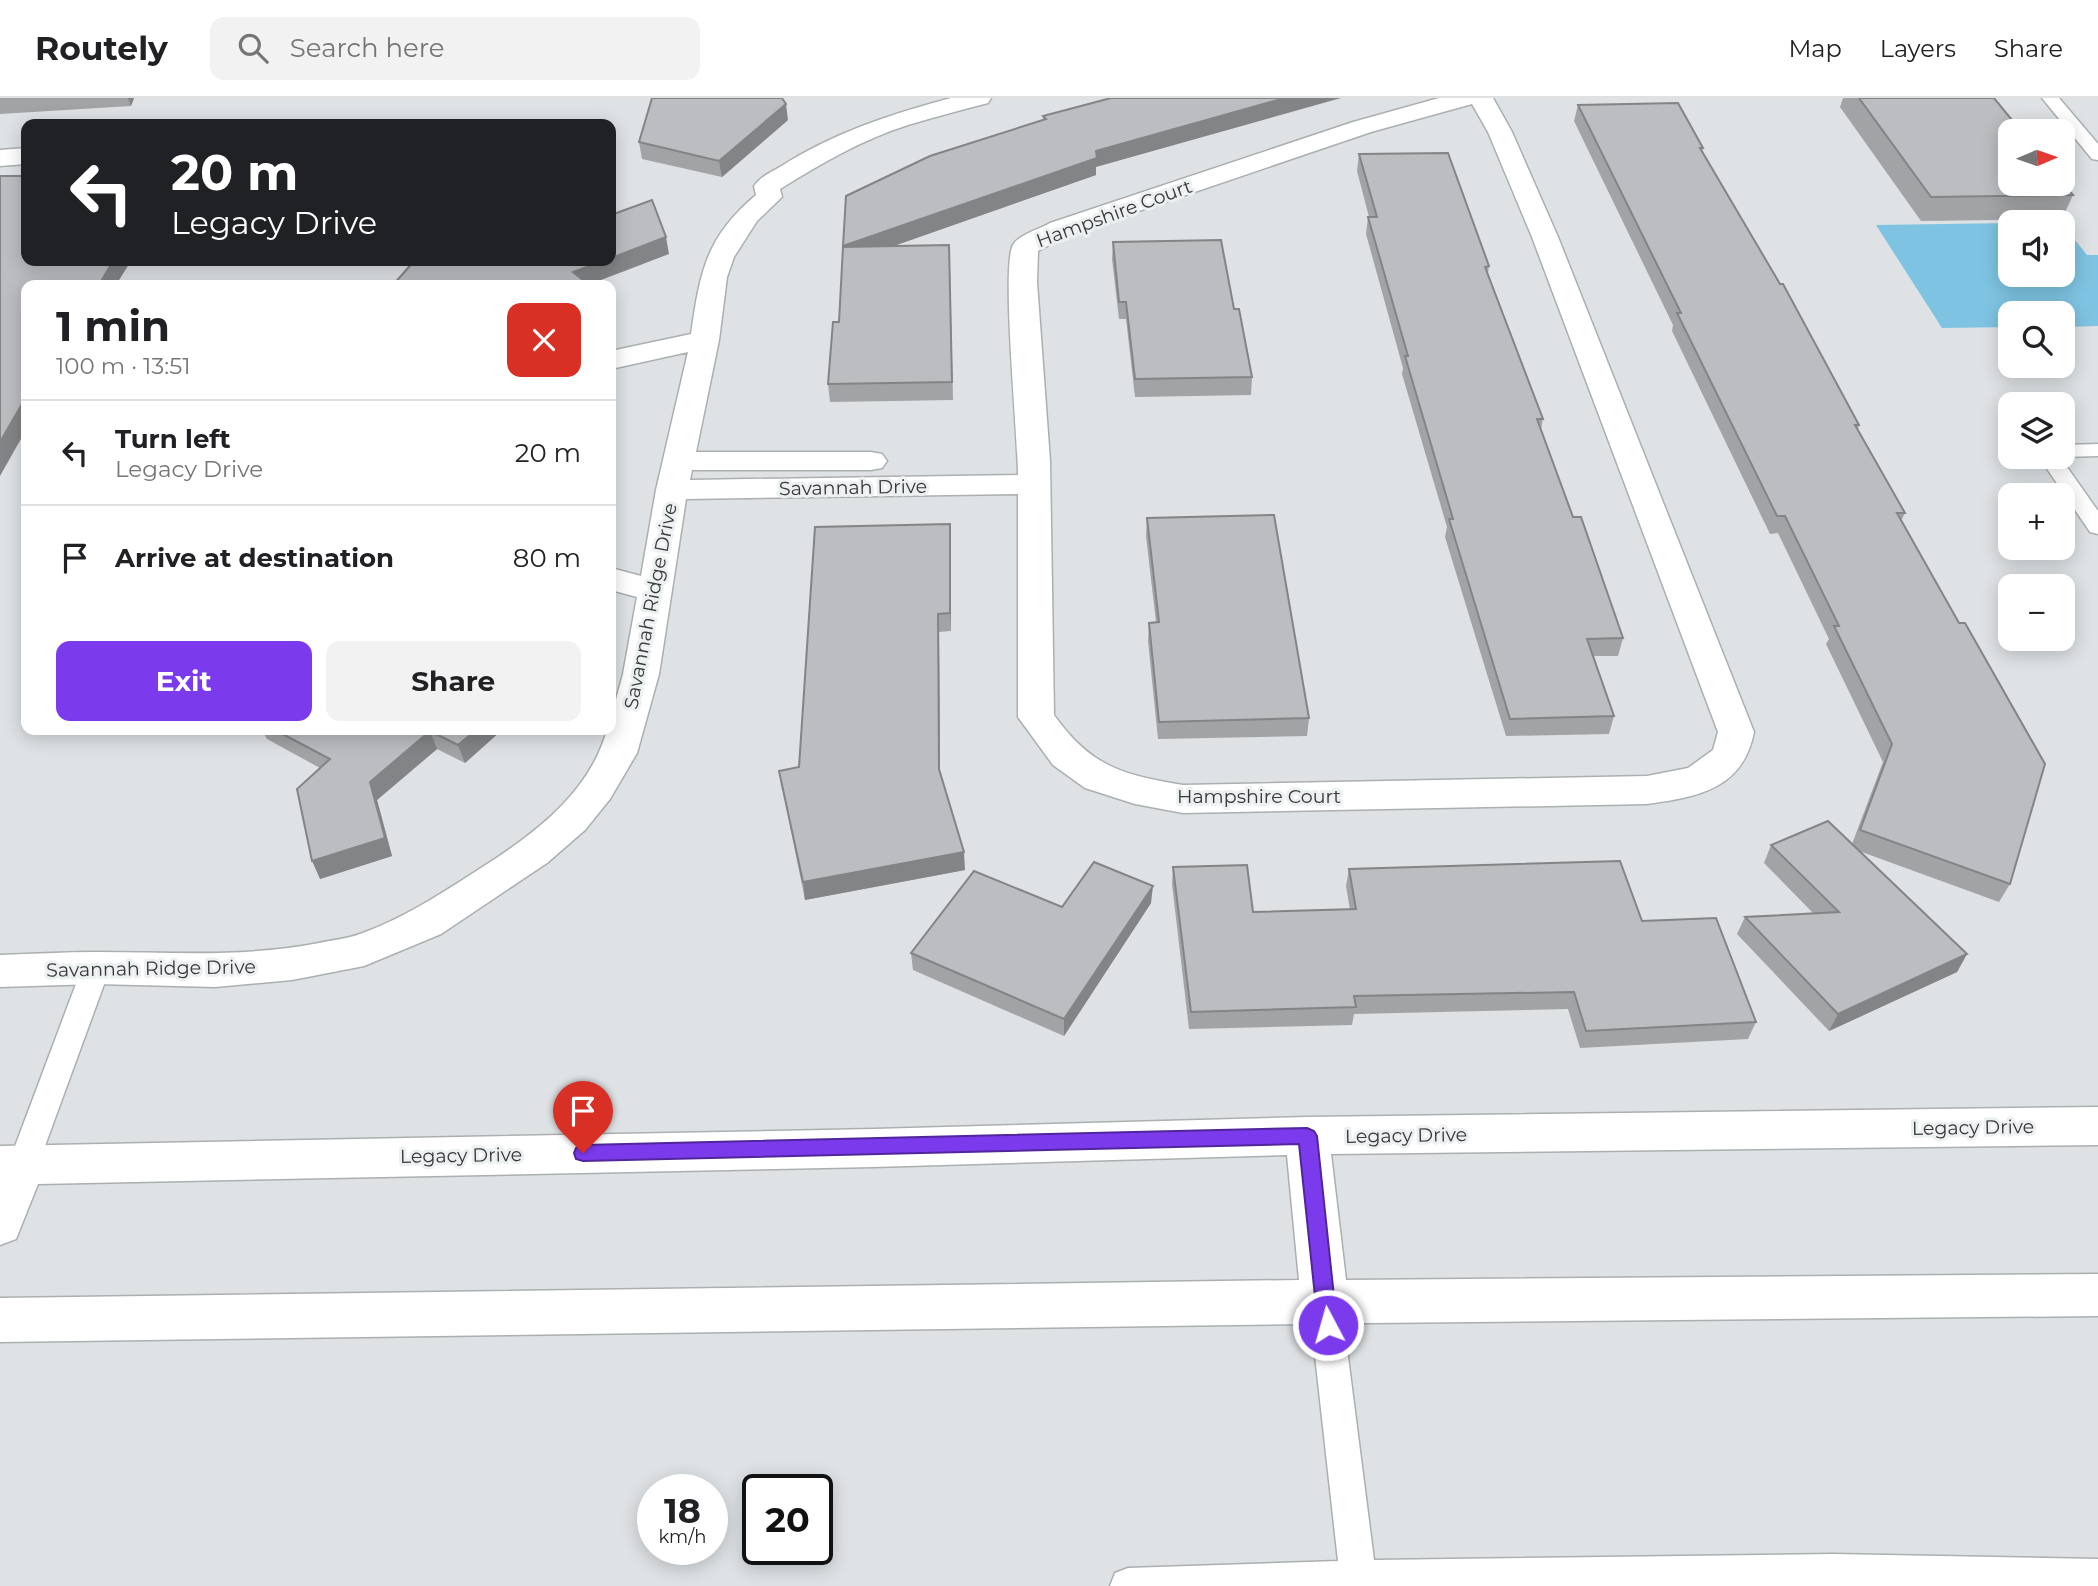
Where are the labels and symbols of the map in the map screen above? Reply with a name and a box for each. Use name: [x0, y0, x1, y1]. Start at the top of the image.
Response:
north arrow: [1998, 119, 2076, 196]
street label: Hampshire Court: [1033, 175, 1195, 252]
street label: Savannah Drive: [779, 475, 927, 500]
street label: Savannah Ridge Drive: [619, 501, 682, 711]
street label: Hampshire Court: [1177, 785, 1341, 808]
street label: Savannah Ridge Drive: [46, 955, 256, 982]
pin: [553, 1081, 613, 1153]
street label: Legacy Drive: [1912, 1115, 2034, 1140]
street label: Legacy Drive: [1345, 1123, 1467, 1148]
street label: Legacy Drive: [400, 1143, 522, 1168]
position arrow: [1291, 1288, 1365, 1362]
speed limit sign: 20: [742, 1474, 833, 1565]

